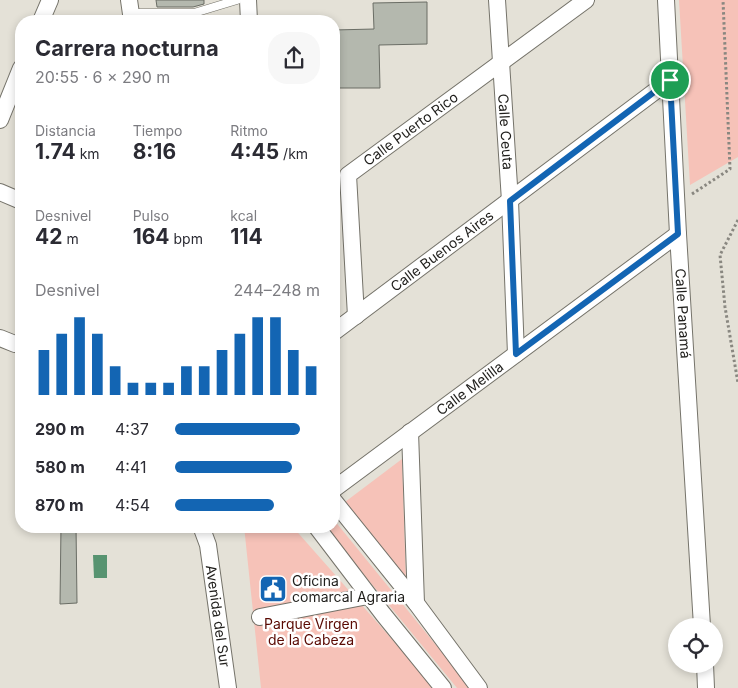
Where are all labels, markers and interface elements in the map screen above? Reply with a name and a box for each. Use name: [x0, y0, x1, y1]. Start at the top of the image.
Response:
button: share: [268, 32, 320, 84]
text: Carrera nocturna: [35, 35, 219, 61]
pin: [649, 59, 691, 101]
icon: arrive: [656, 66, 684, 94]
text: 20:55 · 6 × 290 m: [35, 67, 170, 87]
street label: Calle Puerto Rico: [360, 88, 461, 169]
street label: Calle Ceuta: [495, 93, 517, 170]
text: Distancia: [35, 122, 96, 139]
text: Tiempo: [133, 122, 182, 139]
text: Ritmo: [230, 122, 268, 139]
text: 1.74: [35, 139, 76, 164]
text: 8:16: [133, 139, 176, 164]
text: 4:45: [230, 139, 279, 164]
text: km: [76, 145, 100, 162]
text: /km: [279, 145, 308, 162]
street label: Calle Buenos Aires: [387, 206, 497, 295]
text: Desnivel: [35, 207, 91, 224]
text: Pulso: [133, 207, 169, 224]
text: kcal: [230, 207, 257, 224]
text: 42: [35, 224, 62, 249]
text: 164: [133, 224, 170, 249]
text: 114: [230, 224, 263, 249]
text: m: [62, 230, 79, 247]
text: bpm: [170, 230, 203, 247]
street label: Calle Panamá: [672, 268, 695, 359]
text: Desnivel: [35, 280, 100, 300]
text: 244–248 m: [234, 280, 320, 300]
street label: Calle Melilla: [433, 358, 506, 418]
text: 290 m: [35, 419, 85, 439]
text: 4:37: [115, 419, 149, 439]
text: 580 m: [35, 457, 85, 477]
text: 4:41: [115, 457, 146, 477]
text: 870 m: [35, 495, 84, 515]
text: 4:54: [115, 495, 150, 515]
street label: Avenida del Sur: [203, 564, 234, 668]
place label: Oficina comarcal Agraria: [292, 572, 405, 605]
public building icon: Oficina comarcal Agraria: [258, 574, 288, 604]
park label: Parque Virgen de la Cabeza: [264, 615, 358, 648]
map controls: [668, 618, 723, 673]
button: locate: [668, 618, 723, 673]

